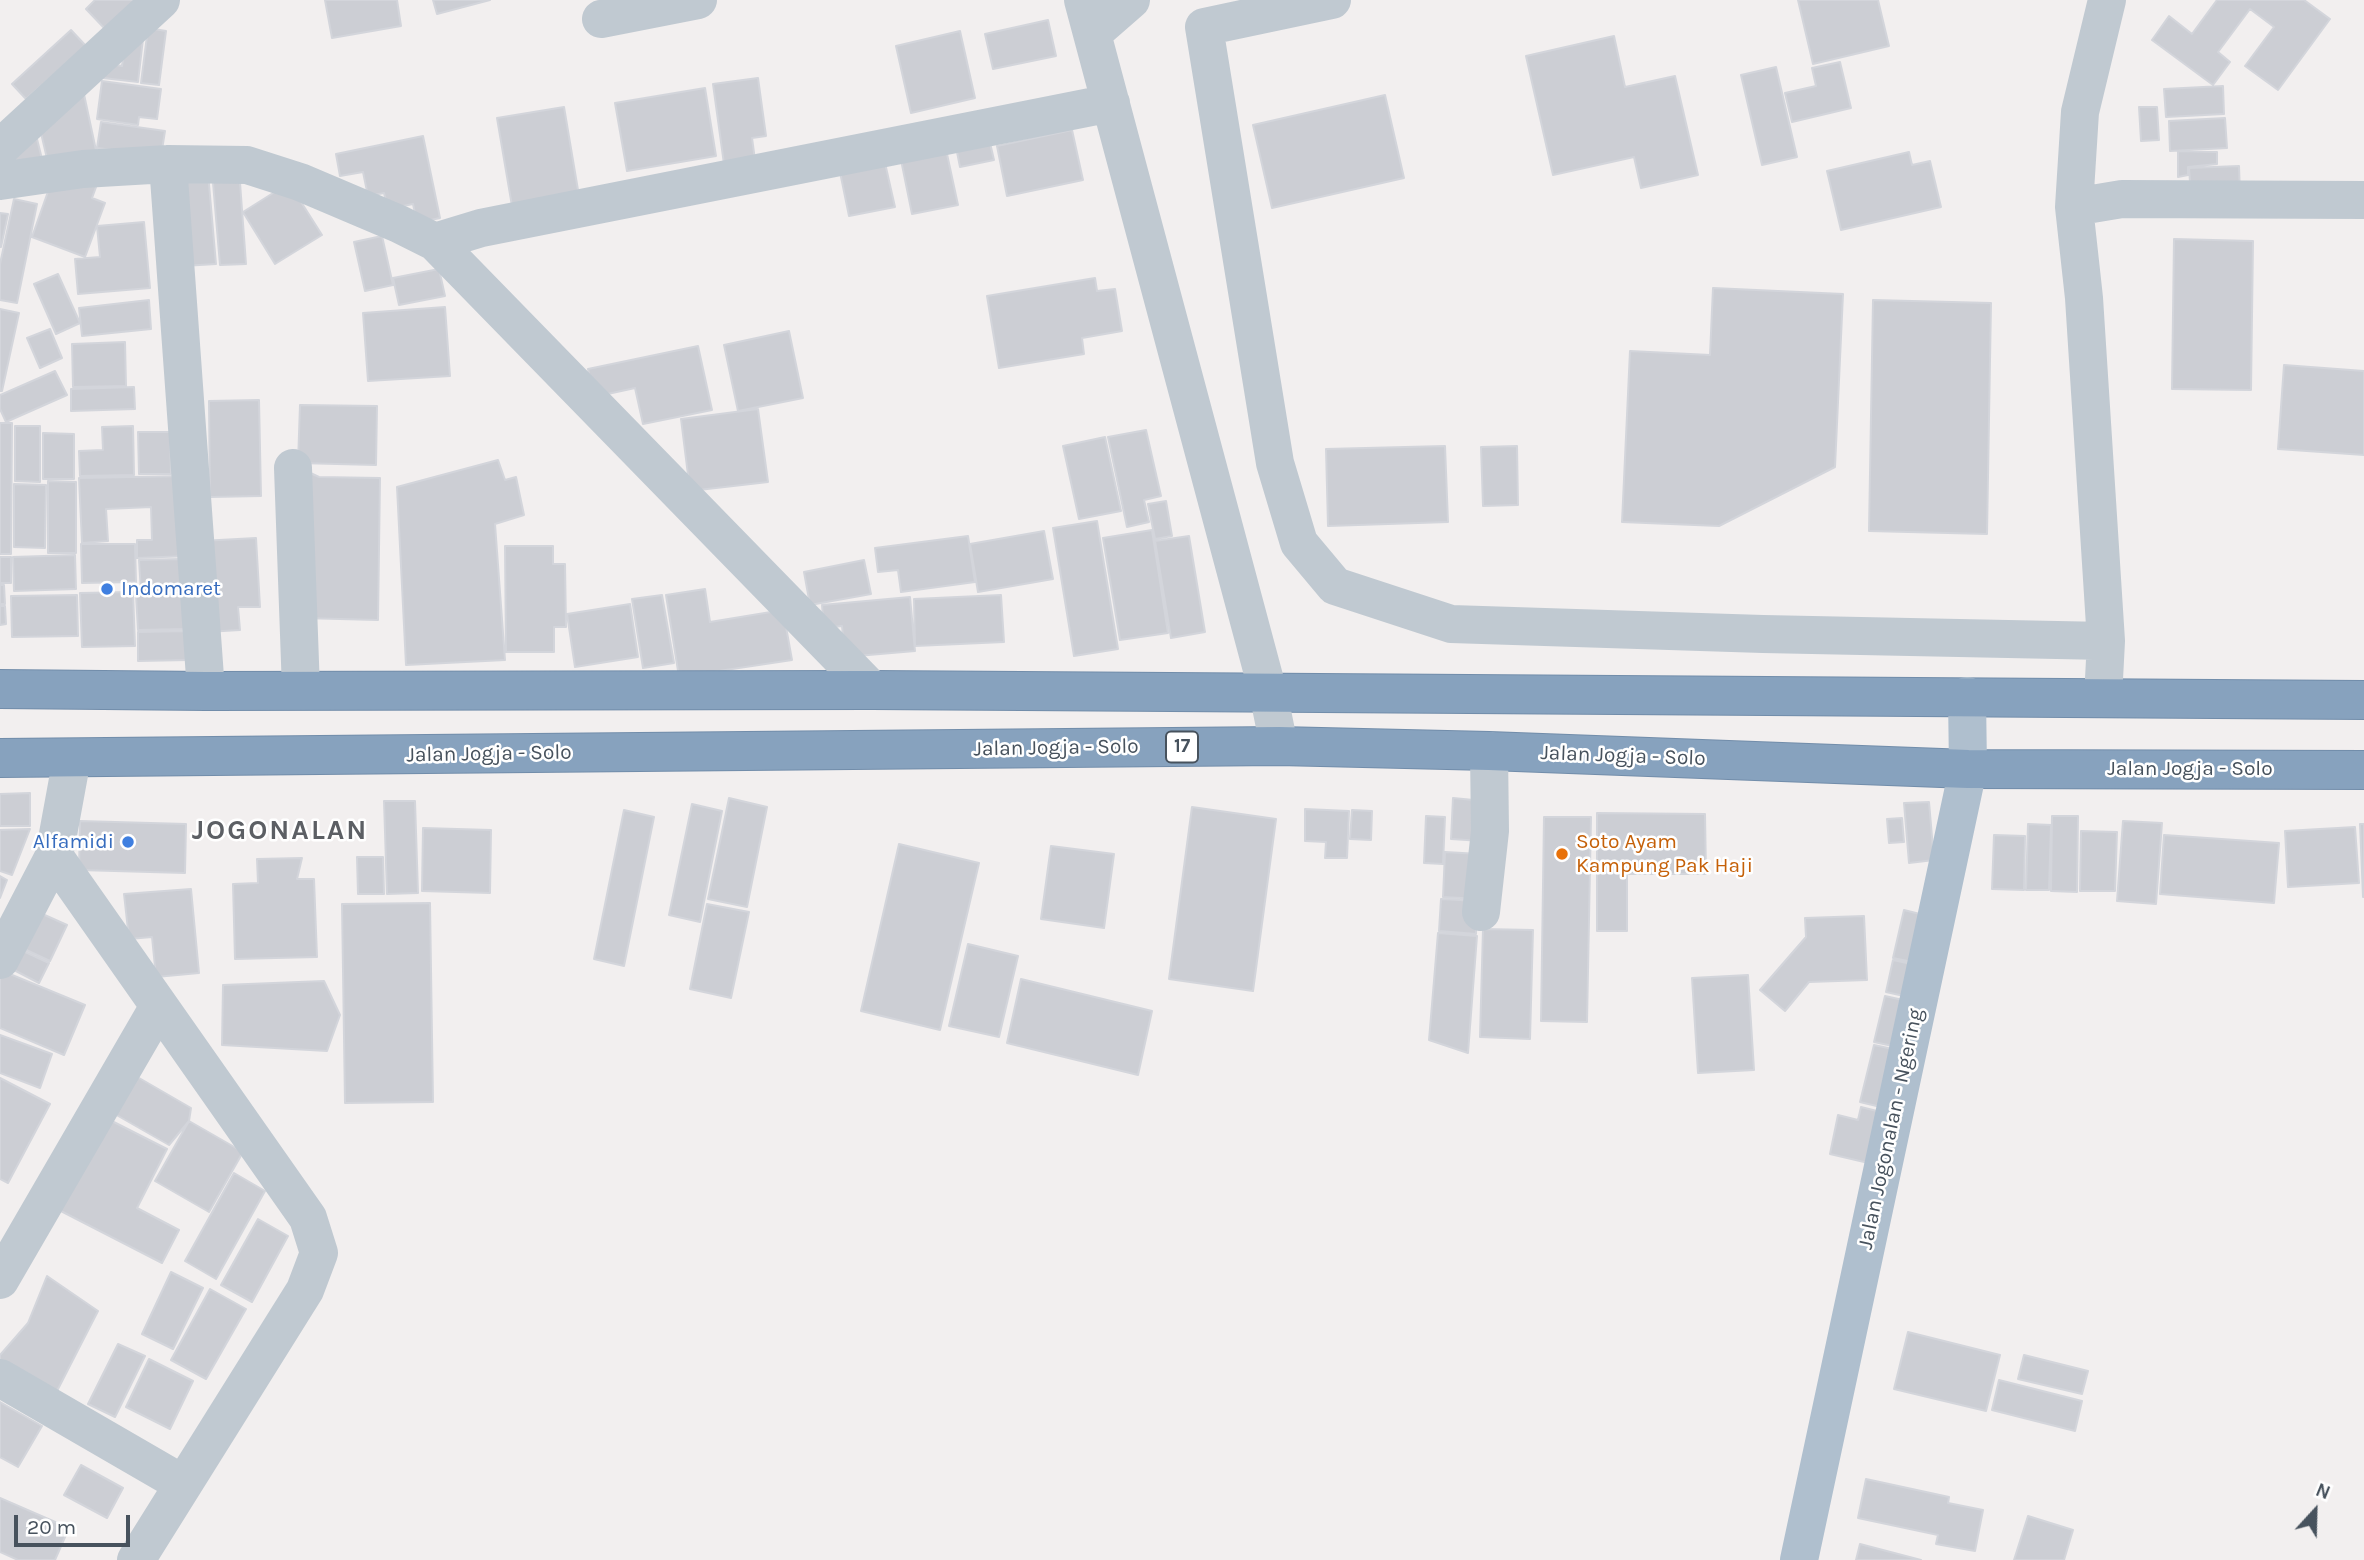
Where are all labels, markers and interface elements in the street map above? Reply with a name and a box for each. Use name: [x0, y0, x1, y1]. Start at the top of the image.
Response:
place label: Indomaret: [121, 576, 221, 602]
marker: Indomaret: [99, 581, 115, 597]
road number: 17: [1166, 732, 1198, 762]
street label: Jalan Jogja - Solo: [973, 734, 1139, 762]
street label: Jalan Jogja - Solo: [406, 740, 572, 768]
street label: Jalan Jogja - Solo: [1540, 741, 1706, 771]
street label: Jalan Jogja - Solo: [2107, 756, 2273, 782]
district label: JOGONALAN: [193, 814, 367, 848]
place label: Alfamidi: [33, 829, 114, 855]
place label: Soto Ayam Kampung Pak Haji: [1576, 829, 1753, 879]
marker: Alfamidi: [120, 834, 136, 850]
marker: Soto Ayam Kampung Pak Haji: [1554, 846, 1570, 862]
street label: Jalan Jogonalan - Ngering: [1853, 1006, 1929, 1252]
north arrow: [2280, 1476, 2350, 1546]
text: N: [2312, 1479, 2333, 1504]
scale bar: [18, 1500, 133, 1544]
text: 20 m: [27, 1515, 76, 1539]

